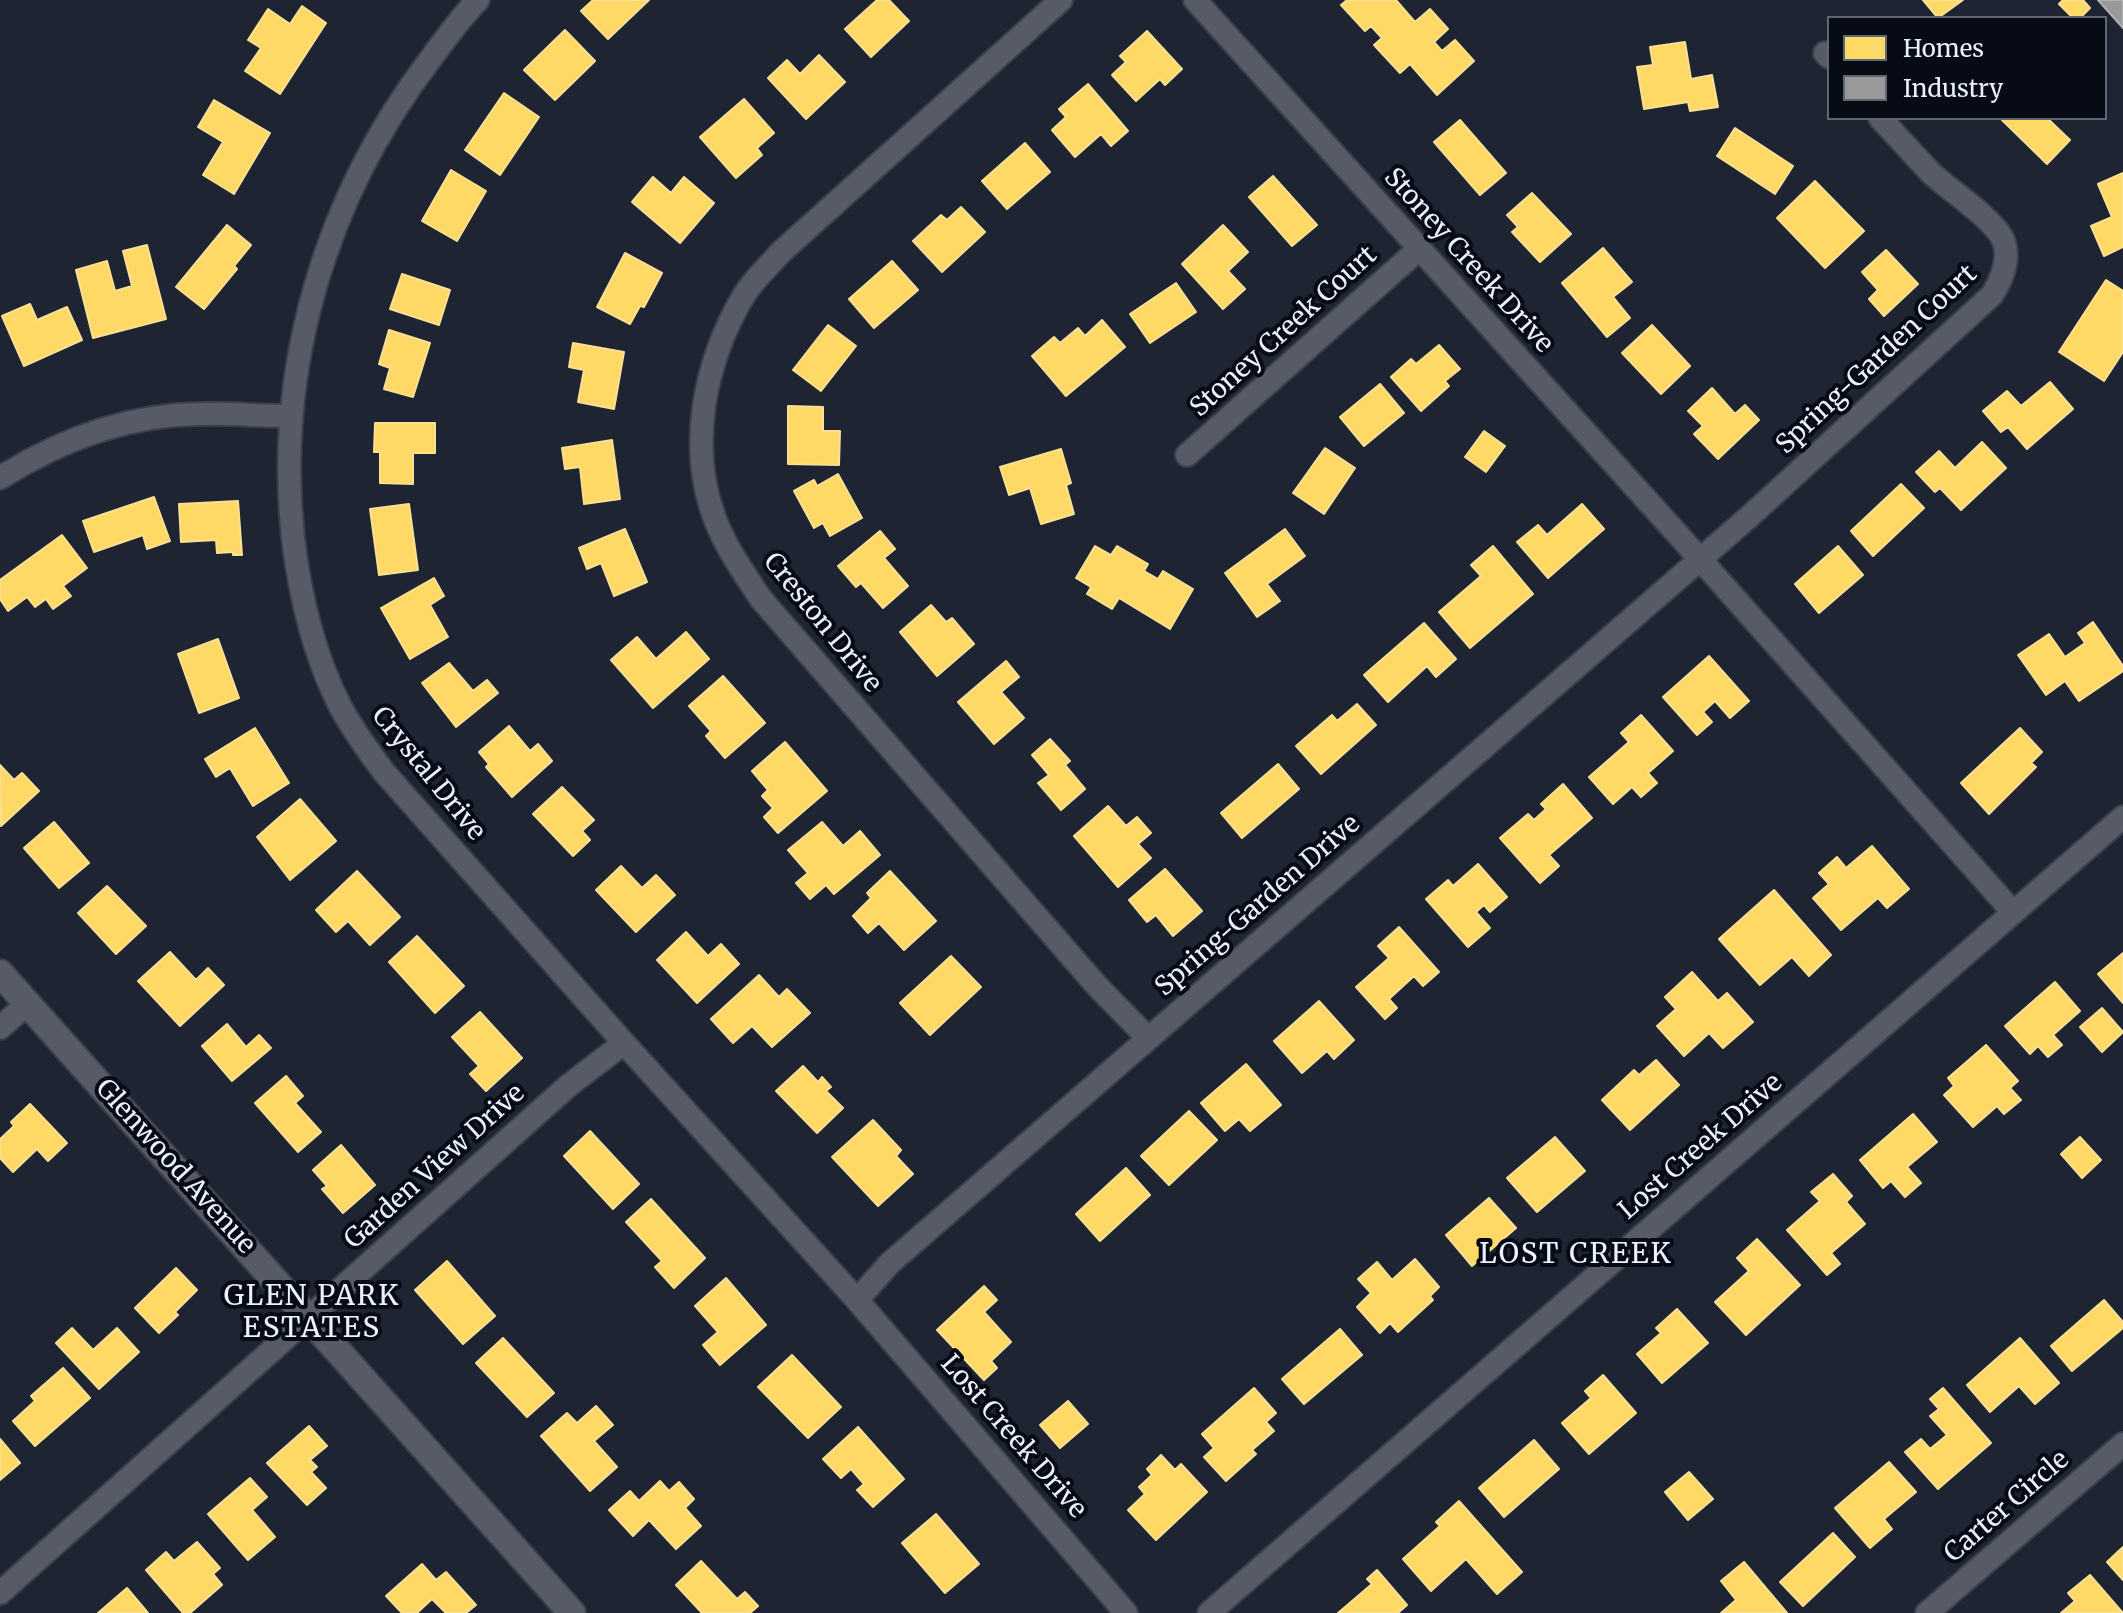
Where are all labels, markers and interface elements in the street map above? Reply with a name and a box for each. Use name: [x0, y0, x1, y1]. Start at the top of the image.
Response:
legend: [1827, 16, 2107, 120]
text: Homes: [1903, 33, 1984, 64]
text: Industry: [1903, 73, 2003, 104]
street label: Stoney Creek Drive: [1377, 162, 1559, 360]
street label: Stoney Creek Court: [1184, 240, 1384, 424]
street label: Spring-Garden Court: [1770, 259, 1984, 461]
street label: Creston Drive: [756, 547, 888, 699]
street label: Crystal Drive: [365, 701, 491, 847]
street label: Spring-Garden Drive: [1149, 809, 1367, 1003]
street label: Lost Creek Drive: [1613, 1068, 1789, 1226]
street label: Glenwood Avenue: [89, 1073, 261, 1261]
street label: Garden View Drive: [339, 1078, 531, 1256]
district label: LOST CREEK: [1479, 1238, 1673, 1272]
district label: GLEN PARK ESTATES: [224, 1280, 400, 1346]
street label: Lost Creek Drive: [934, 1349, 1092, 1525]
street label: Carter Circle: [1938, 1445, 2076, 1569]

